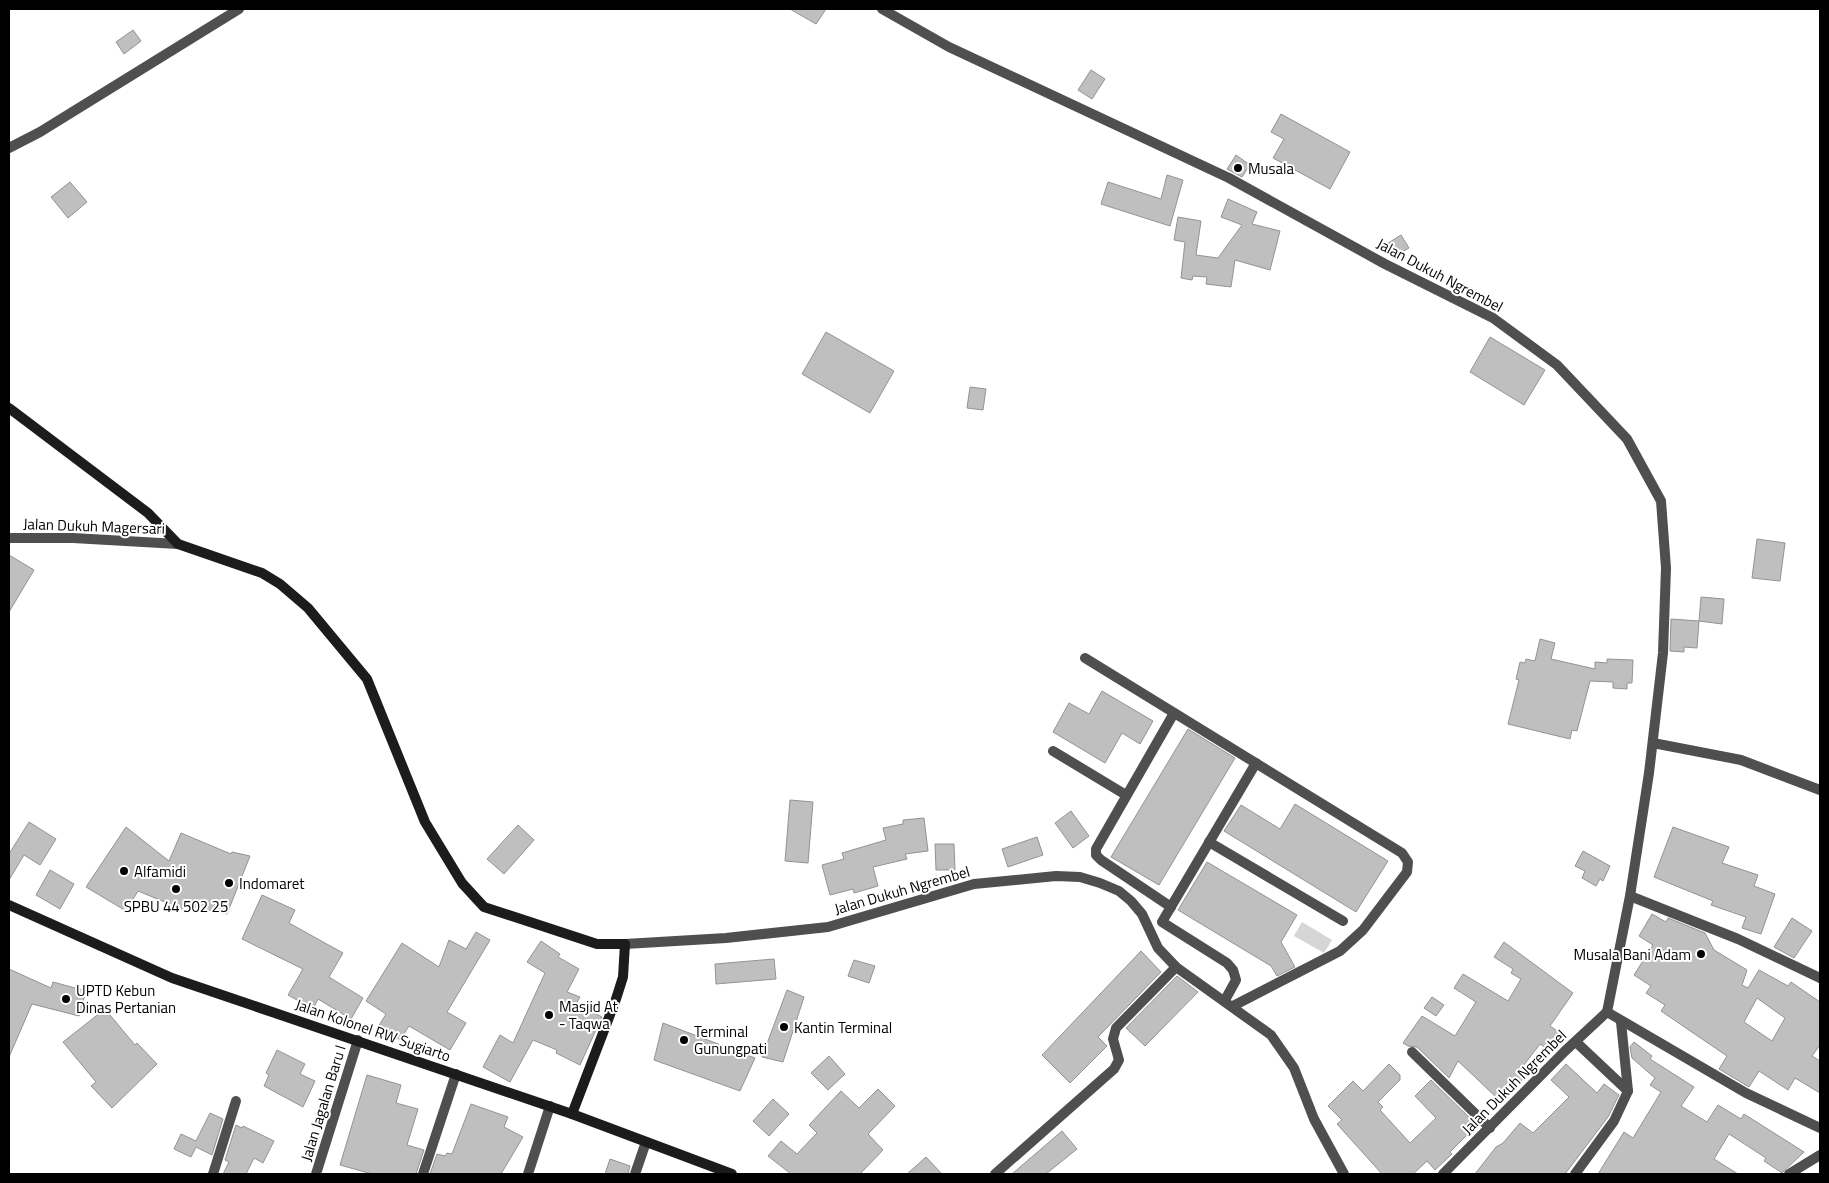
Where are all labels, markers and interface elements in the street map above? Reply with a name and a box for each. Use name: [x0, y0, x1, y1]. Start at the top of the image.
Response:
place label: Musala: [1248, 157, 1295, 180]
marker: Musala: [1232, 162, 1244, 174]
street label: Jalan Dukuh Ngrembel: [1373, 232, 1507, 318]
street label: Jalan Dukuh Magersari: [23, 512, 165, 540]
place label: Alfamidi: [134, 860, 186, 883]
street label: Jalan Dukuh Ngrembel: [831, 860, 973, 920]
marker: Alfamidi: [118, 865, 130, 877]
place label: Indomaret: [239, 872, 305, 895]
marker: Indomaret: [223, 877, 235, 889]
marker: SPBU 44 502 25: [170, 883, 182, 895]
place label: SPBU 44 502 25: [124, 895, 228, 918]
place label: Musala Bani Adam: [1573, 943, 1691, 966]
marker: Musala Bani Adam: [1695, 948, 1707, 960]
place label: UPTD Kebun Dinas Pertanian: [76, 979, 176, 1019]
marker: UPTD Kebun Dinas Pertanian: [60, 993, 72, 1005]
street label: Jalan Kolonel RW Sugiarto: [292, 993, 454, 1067]
place label: Masjid At - Taqwa: [559, 995, 619, 1035]
marker: Masjid At - Taqwa: [543, 1009, 555, 1021]
place label: Kantin Terminal: [794, 1016, 892, 1039]
place label: Terminal Gunungpati: [694, 1020, 767, 1060]
marker: Kantin Terminal: [778, 1021, 790, 1033]
street label: Jalan Dukuh Ngrembel: [1456, 1024, 1572, 1140]
marker: Terminal Gunungpati: [678, 1034, 690, 1046]
street label: Jalan Jagalan Baru I: [294, 1042, 352, 1164]

